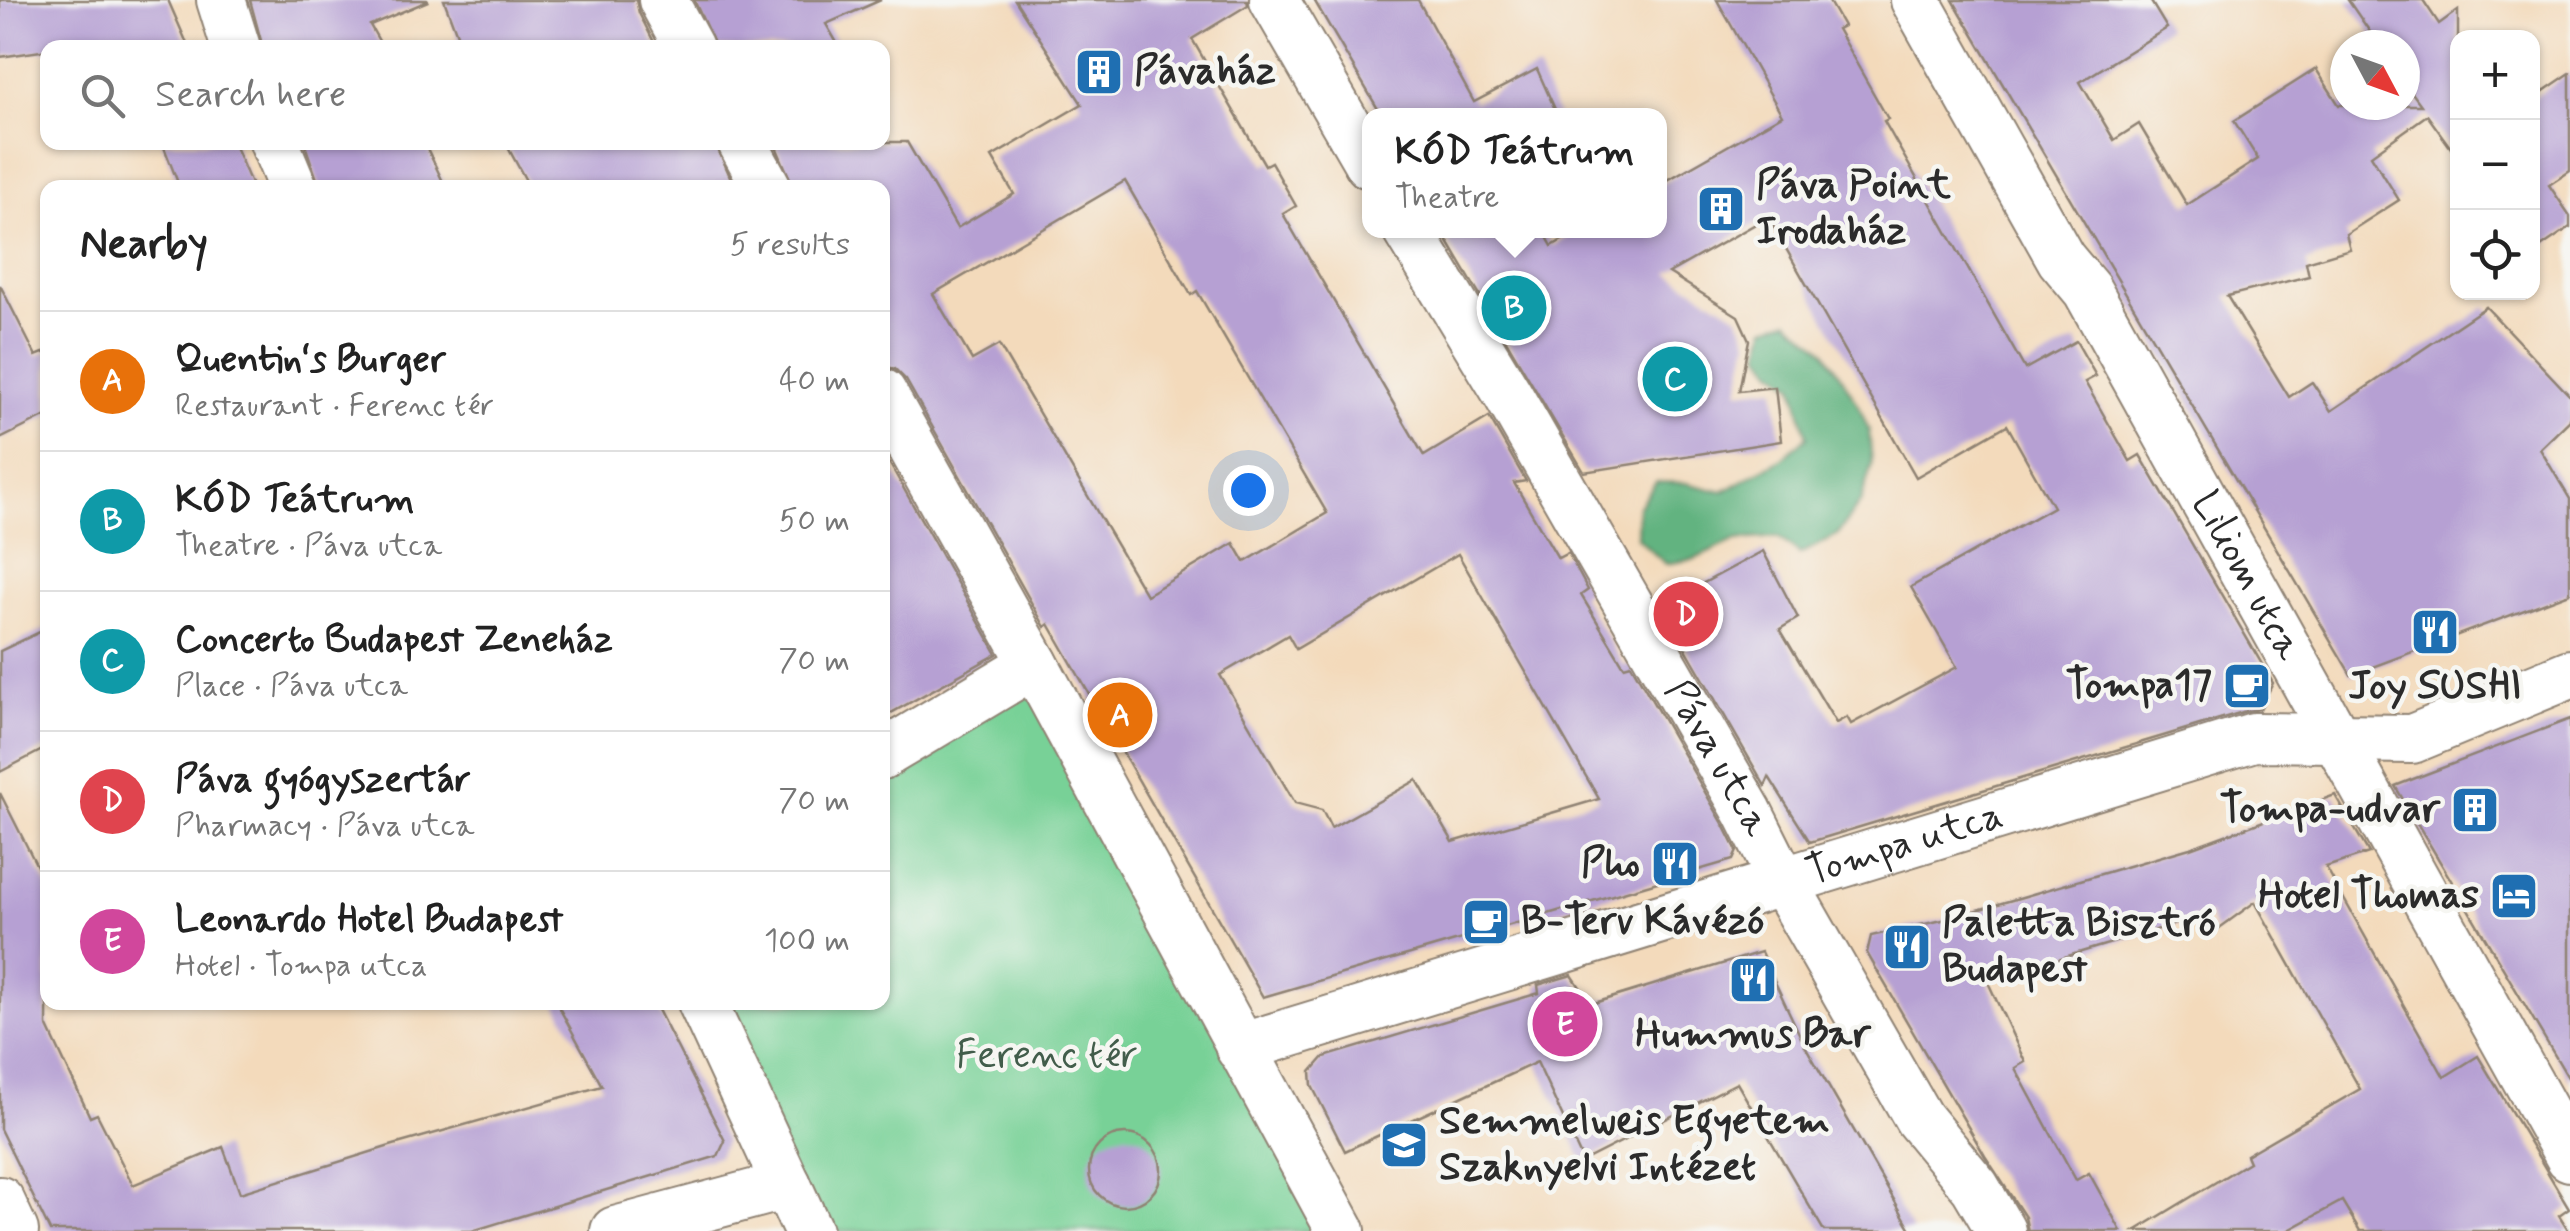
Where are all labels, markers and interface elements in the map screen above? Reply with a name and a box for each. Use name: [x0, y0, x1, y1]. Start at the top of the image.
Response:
north arrow: [2330, 30, 2420, 120]
map controls: [2450, 30, 2540, 300]
button: +: [2450, 30, 2540, 120]
search box: [40, 40, 890, 150]
building icon: Pávaház: [1073, 46, 1125, 98]
place label: Pávaház: [1134, 46, 1276, 98]
icon: search: [75, 68, 130, 123]
text: Search here: [155, 71, 346, 120]
popup: [1362, 108, 1667, 238]
button: −: [2450, 120, 2540, 210]
text: KÓD Teátrum: [1395, 128, 1634, 177]
place label: Páva Point Irodaház: [1756, 160, 1951, 258]
text: Theatre: [1395, 177, 1499, 219]
building icon: Páva Point Irodaház: [1695, 183, 1747, 235]
button: locate: [2450, 210, 2540, 300]
text: Nearby: [80, 218, 208, 273]
text: 5 results: [730, 224, 850, 266]
pin: B: [1482, 270, 1546, 346]
text: Quentin‘s Burger: [175, 336, 446, 385]
pin: C: [1642, 342, 1708, 416]
text: A: [102, 360, 123, 402]
text: 40 m: [779, 360, 850, 402]
text: Restaurant · Ferenc tér: [175, 385, 494, 427]
your location: [1223, 465, 1274, 516]
text: KÓD Teátrum: [175, 476, 414, 525]
street label: Liliom utca: [2178, 482, 2315, 670]
text: B: [102, 500, 123, 542]
text: 50 m: [778, 500, 850, 542]
text: Theatre · Páva utca: [175, 525, 442, 567]
pin: D: [1654, 576, 1718, 652]
restaurant icon: Joy SUSHI: [2409, 606, 2461, 658]
text: Concerto Budapest Zeneház: [175, 616, 613, 665]
text: C: [101, 640, 124, 682]
text: 70 m: [778, 640, 850, 682]
place label: Tompa17: [2066, 660, 2212, 712]
cafe icon: Tompa17: [2221, 660, 2273, 712]
place label: Joy SUSHI: [2348, 661, 2522, 713]
text: Place · Páva utca: [175, 665, 408, 707]
street label: Páva utca: [1652, 670, 1783, 846]
pin: A: [1088, 678, 1152, 752]
text: Páva gyógyszertár: [175, 756, 471, 805]
text: D: [101, 780, 124, 822]
text: 70 m: [778, 780, 850, 822]
place label: Tompa-udvar: [2220, 784, 2441, 836]
building icon: Tompa-udvar: [2449, 784, 2501, 836]
street label: Tompa utca: [1800, 790, 2009, 899]
text: Pharmacy · Páva utca: [175, 805, 475, 847]
place label: Pho: [1581, 838, 1640, 890]
restaurant icon: Pho: [1649, 838, 1701, 890]
place label: Hotel Thomas: [2258, 870, 2479, 922]
hotel icon: Hotel Thomas: [2488, 870, 2540, 922]
text: Leonardo Hotel Budapest: [175, 896, 563, 945]
cafe icon: B-Terv Kávézó: [1460, 896, 1512, 948]
place label: B-Terv Kávézó: [1521, 896, 1764, 948]
place label: Paletta Bisztró Budapest: [1942, 898, 2216, 996]
text: E: [103, 920, 122, 962]
text: 100 m: [764, 920, 850, 962]
restaurant icon: Paletta Bisztró Budapest: [1881, 921, 1933, 973]
text: Hotel · Tompa utca: [175, 945, 427, 987]
restaurant icon: Hummus Bar: [1727, 954, 1779, 1006]
pin: E: [1532, 986, 1598, 1062]
place label: Hummus Bar: [1635, 1009, 1872, 1061]
park label: Ferenc tér: [956, 1030, 1138, 1082]
place label: Semmelweis Egyetem Szaknyelvi Intézet: [1439, 1096, 1830, 1194]
school or university icon: Semmelweis Egyetem Szaknyelvi Intézet: [1378, 1119, 1430, 1171]

